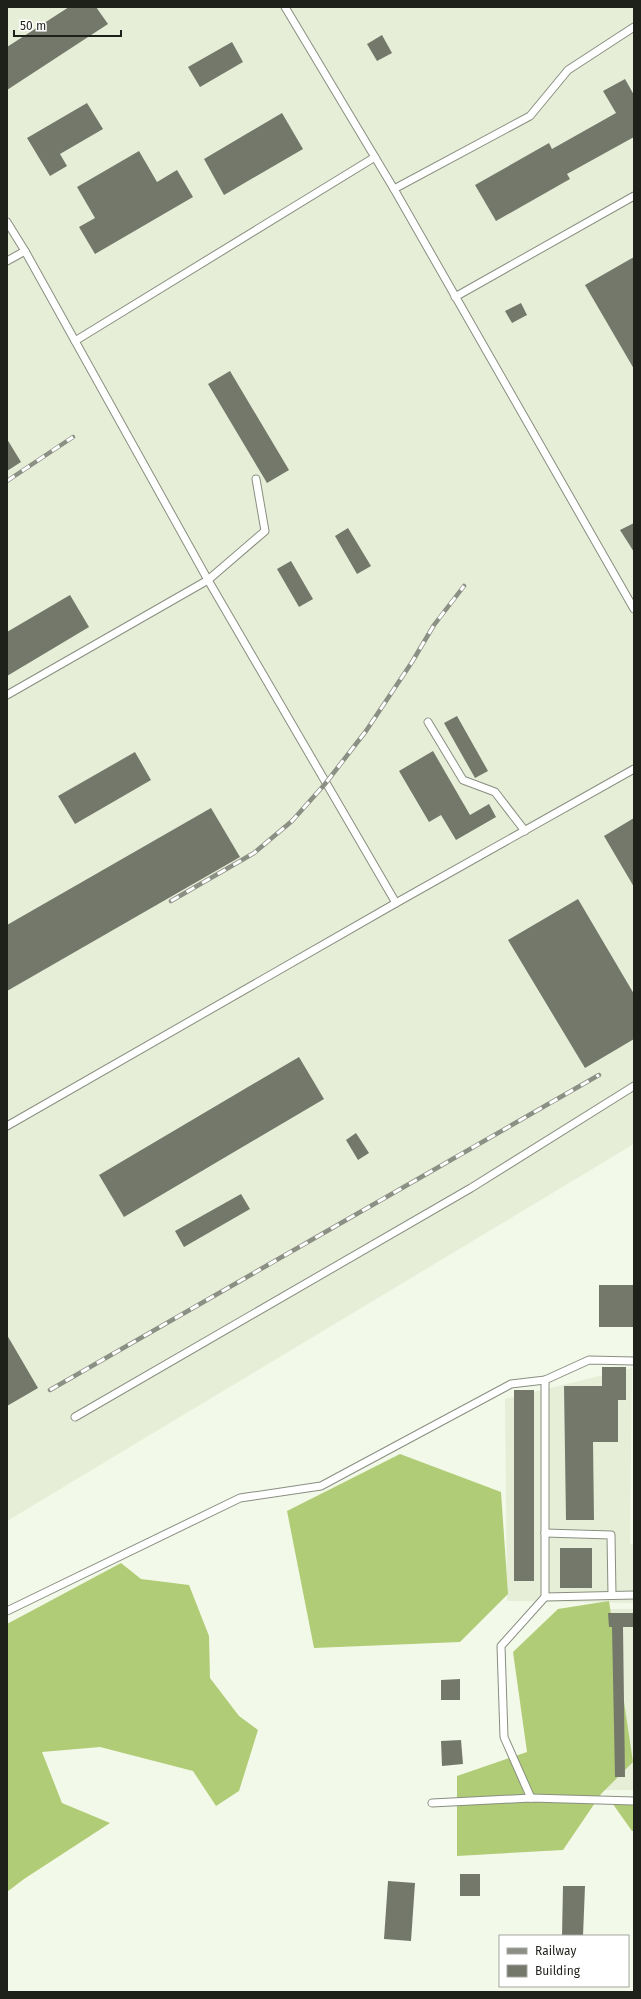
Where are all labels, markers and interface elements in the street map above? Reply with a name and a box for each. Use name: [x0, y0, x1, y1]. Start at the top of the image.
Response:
scale bar: [14, 12, 121, 38]
text: 50 m: [20, 19, 46, 33]
legend: [499, 1935, 629, 1987]
text: Railway: [535, 1944, 576, 1958]
text: Building: [535, 1964, 581, 1978]

